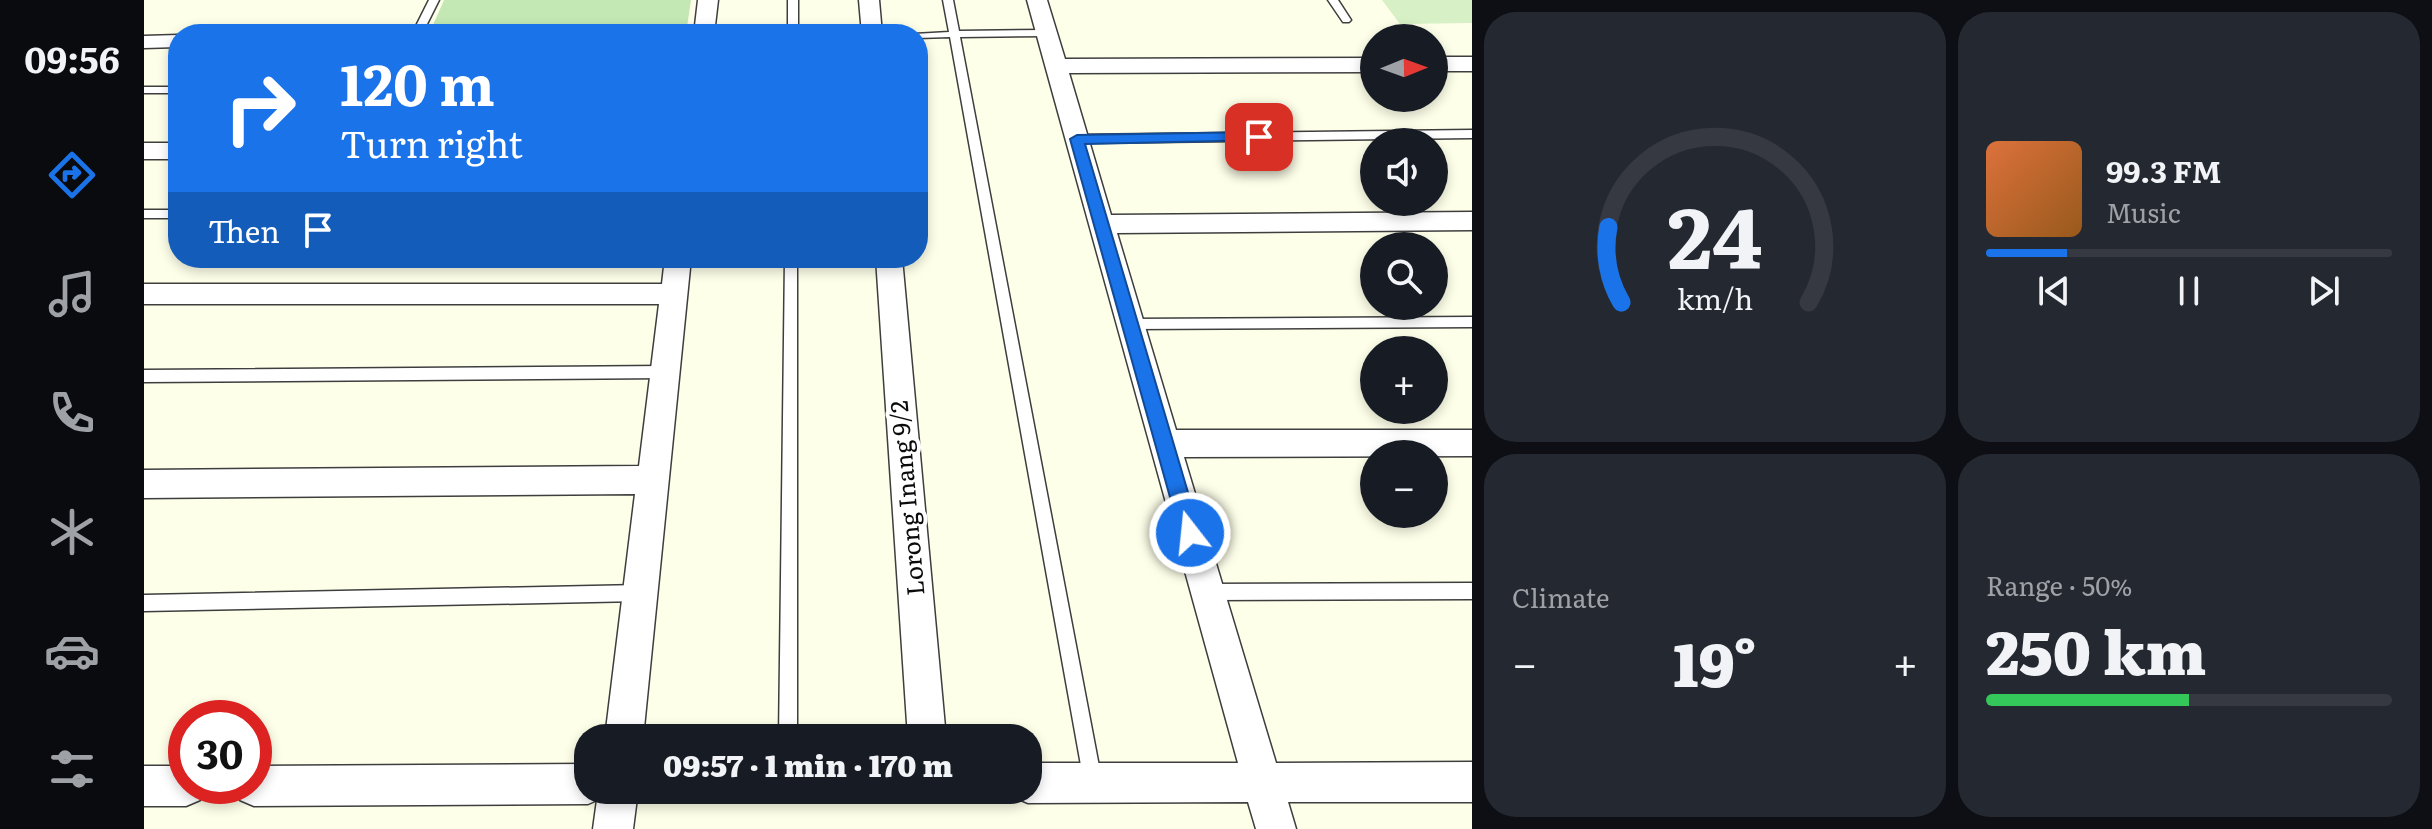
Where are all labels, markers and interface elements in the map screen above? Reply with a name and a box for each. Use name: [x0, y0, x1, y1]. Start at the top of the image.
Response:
north arrow: [1360, 24, 1448, 112]
map controls: [1360, 24, 1448, 528]
text: 09:56: [24, 31, 120, 84]
text: 120 m: [340, 40, 495, 123]
icon: right: [208, 56, 312, 160]
pin: [1225, 103, 1293, 171]
icon: arrive: [1237, 115, 1281, 159]
text: Turn right: [340, 116, 523, 169]
button: sound: [1360, 128, 1448, 216]
icon: directions: [44, 147, 100, 203]
text: 99.3 FM: [2106, 148, 2221, 192]
text: 24: [1668, 171, 1762, 295]
text: Music: [2106, 192, 2181, 231]
text: Then: [208, 208, 280, 252]
icon: arrive: [296, 208, 340, 252]
button: search: [1360, 232, 1448, 320]
icon: music: [44, 266, 100, 322]
icon: previous: [2032, 269, 2076, 313]
icon: pause: [2167, 269, 2211, 313]
icon: next: [2302, 269, 2346, 313]
text: km/h: [1677, 276, 1753, 319]
button: +: [1360, 336, 1448, 424]
icon: phone: [44, 385, 100, 441]
street label: Lorong Inang 9/2: [880, 399, 931, 597]
button: −: [1360, 440, 1448, 528]
position arrow: [1148, 491, 1232, 575]
icon: climate: [44, 504, 100, 560]
text: Range · 50%: [1986, 565, 2132, 604]
text: Climate: [1512, 577, 1610, 616]
text: 250 km: [1986, 604, 2206, 693]
text: 19°: [1673, 616, 1757, 705]
icon: car: [44, 623, 100, 679]
text: −: [1512, 628, 1538, 694]
text: +: [1892, 628, 1918, 694]
speed limit sign: 30: [168, 700, 272, 804]
icon: filters: [44, 741, 100, 797]
text: 09:57 · 1 min · 170 m: [663, 742, 953, 786]

